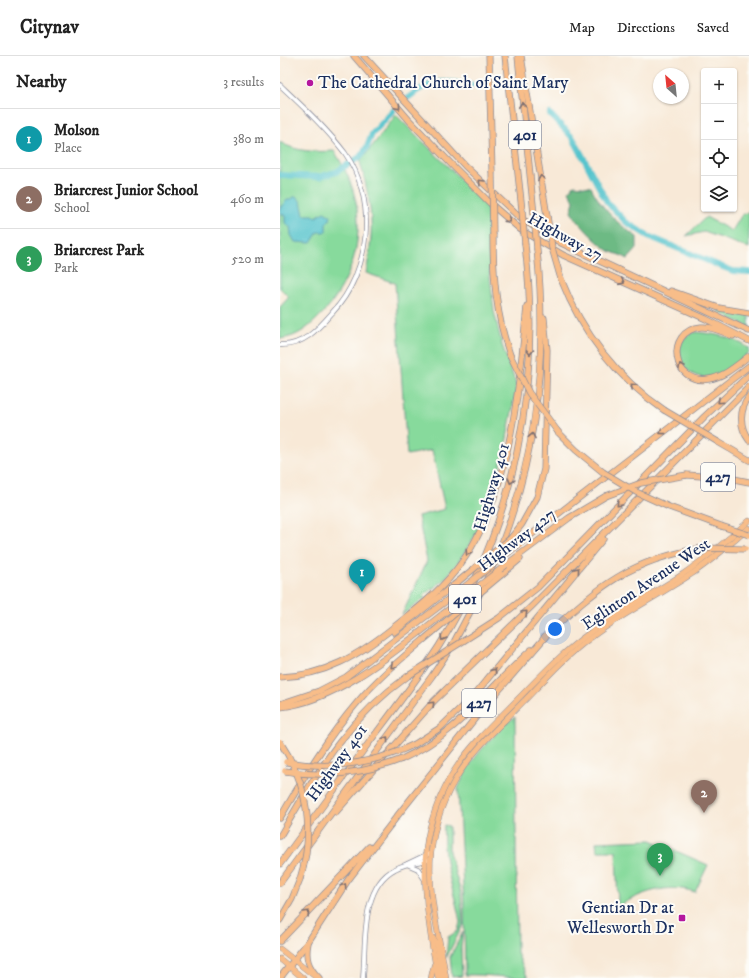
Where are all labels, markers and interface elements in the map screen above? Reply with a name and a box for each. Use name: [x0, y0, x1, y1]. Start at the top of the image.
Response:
text: Citynav: [20, 16, 79, 39]
text: Map: [569, 19, 595, 37]
text: Directions: [617, 19, 675, 37]
text: Saved: [697, 19, 729, 37]
north arrow: [653, 68, 689, 104]
map controls: [701, 68, 737, 212]
button: +: [701, 68, 737, 104]
text: Nearby: [16, 71, 66, 93]
place label: The Cathedral Church of Saint Mary: [318, 72, 569, 94]
text: 3 results: [223, 74, 264, 90]
marker: The Cathedral Church of Saint Mary: [305, 78, 315, 88]
one-way arrow: [393, 102, 401, 110]
one-way arrow: [518, 102, 527, 108]
button: −: [701, 104, 737, 140]
text: Molson: [54, 121, 99, 140]
road number: 401: [509, 121, 541, 149]
text: 1: [27, 131, 31, 147]
text: 380 m: [233, 131, 264, 147]
text: Place: [54, 140, 82, 156]
button: locate: [701, 140, 737, 176]
one-way arrow: [537, 175, 545, 181]
button: layers: [701, 176, 737, 212]
one-way arrow: [478, 179, 486, 187]
text: Briarcrest Junior School: [54, 181, 198, 200]
text: 2: [26, 191, 32, 207]
text: 460 m: [230, 191, 264, 207]
text: School: [54, 200, 90, 216]
street label: Highway 27: [524, 207, 606, 267]
one-way arrow: [504, 215, 511, 222]
text: Briarcrest Park: [54, 241, 144, 260]
text: 3: [27, 251, 31, 267]
text: 520 m: [232, 251, 264, 267]
text: Park: [54, 260, 78, 276]
one-way arrow: [618, 277, 625, 285]
one-way arrow: [526, 349, 534, 355]
one-way arrow: [678, 363, 685, 370]
one-way arrow: [630, 383, 638, 391]
one-way arrow: [717, 397, 725, 404]
one-way arrow: [660, 427, 667, 434]
one-way arrow: [527, 433, 536, 439]
street label: Highway 401: [469, 440, 515, 534]
road number: 427: [701, 463, 735, 491]
one-way arrow: [507, 477, 516, 484]
one-way arrow: [616, 499, 624, 507]
street label: Highway 427: [474, 503, 560, 577]
street label: Eglinton Avenue West: [577, 533, 715, 635]
one-way arrow: [465, 549, 473, 556]
pin: 1: [349, 559, 375, 592]
one-way arrow: [572, 567, 579, 575]
road number: 401: [449, 585, 481, 613]
one-way arrow: [520, 610, 528, 618]
your location: [545, 619, 565, 639]
one-way arrow: [441, 634, 448, 641]
one-way arrow: [391, 661, 398, 668]
one-way arrow: [490, 668, 497, 675]
road number: 427: [462, 689, 496, 717]
one-way arrow: [427, 701, 434, 709]
street label: Highway 401: [301, 720, 373, 806]
one-way arrow: [381, 736, 389, 743]
pin: 2: [691, 780, 717, 813]
pin: 3: [647, 843, 673, 876]
one-way arrow: [339, 883, 347, 890]
place label: Gentian Dr at Wellesworth Dr: [566, 897, 675, 939]
one-way arrow: [302, 910, 310, 918]
marker: Gentian Dr at Wellesworth Dr: [677, 913, 687, 923]

